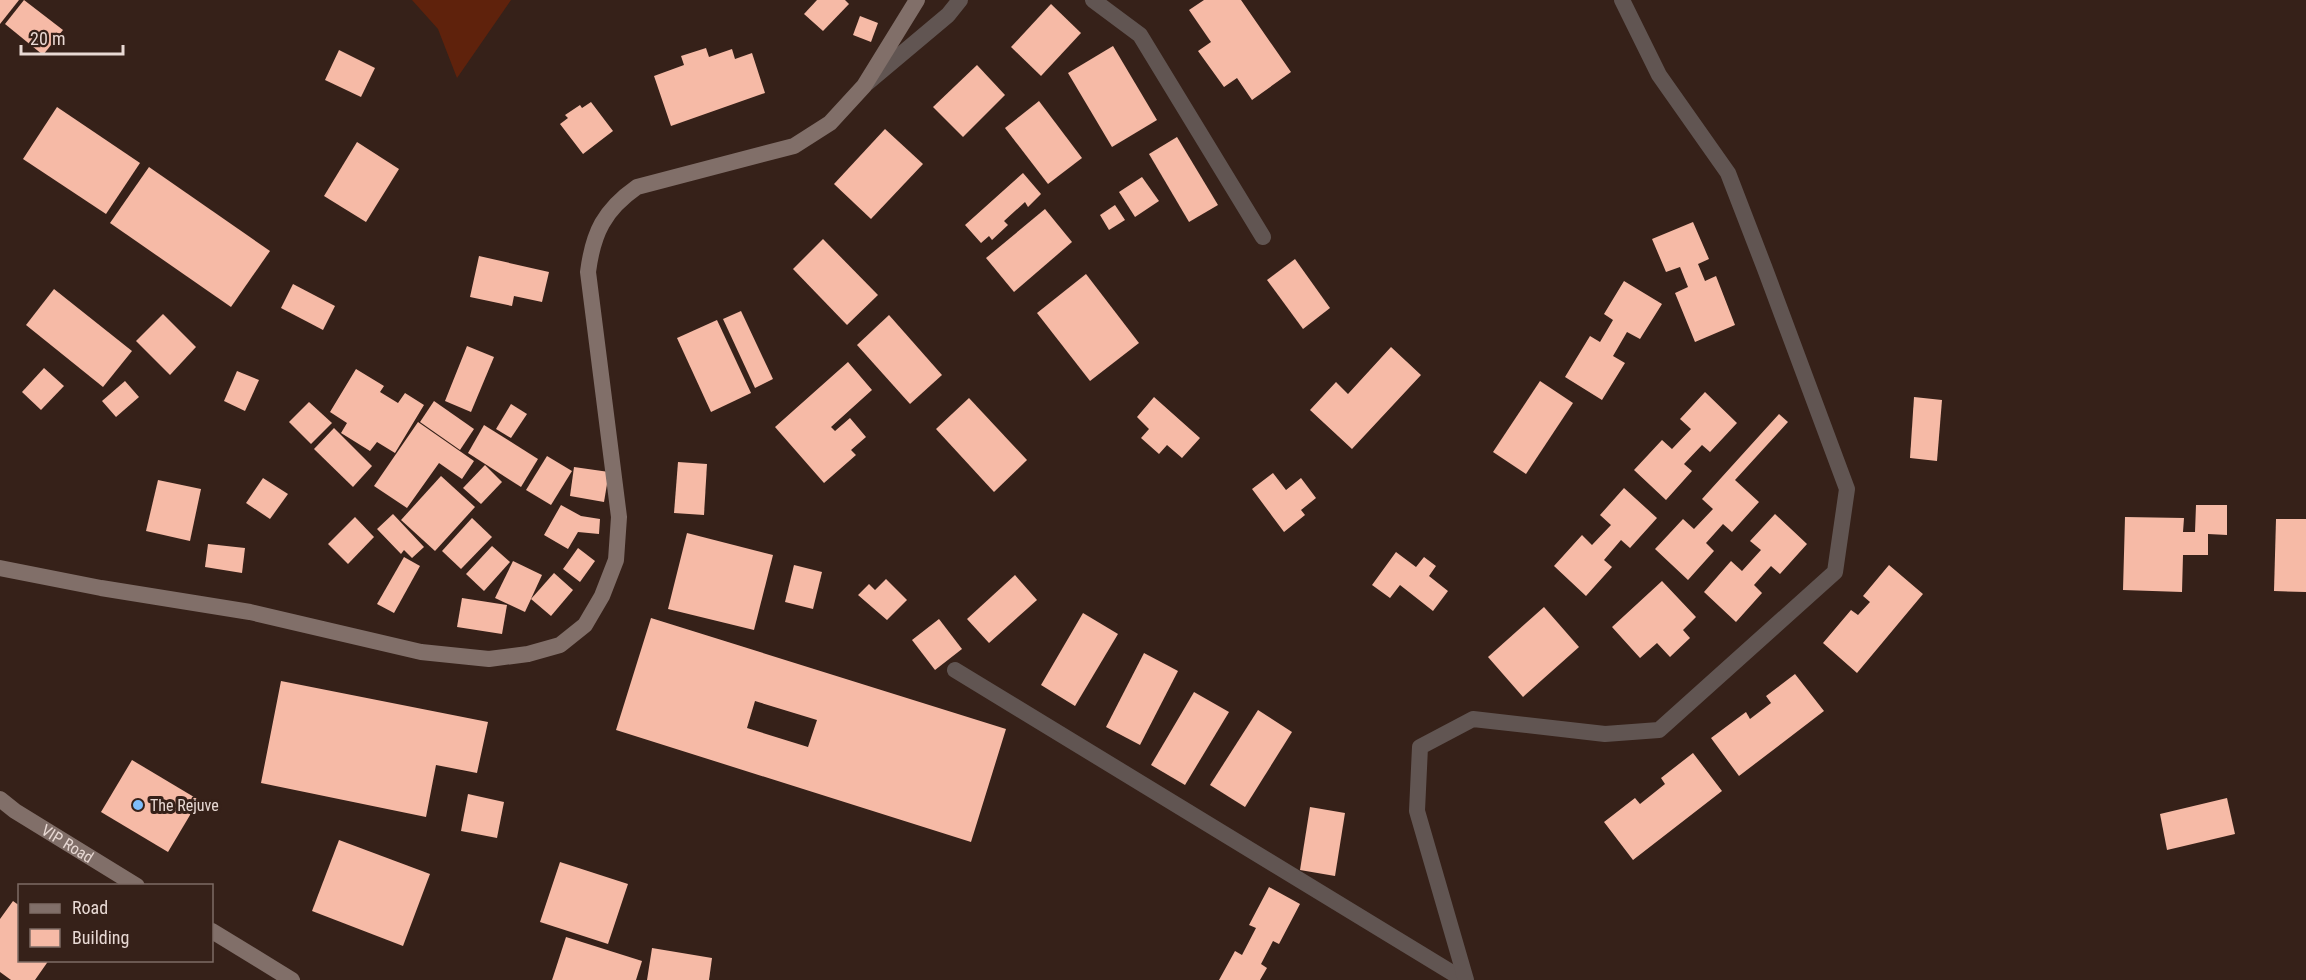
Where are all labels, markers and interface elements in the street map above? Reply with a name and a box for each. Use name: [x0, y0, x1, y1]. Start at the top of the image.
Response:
scale bar: [21, 18, 123, 56]
text: 20 m: [30, 28, 65, 49]
place label: The Rejuve: [150, 796, 219, 815]
marker: The Rejuve: [131, 798, 145, 812]
street label: VIP Road: [38, 821, 97, 867]
legend: [18, 884, 213, 962]
text: Road: [72, 897, 108, 918]
text: Building: [72, 927, 129, 948]

